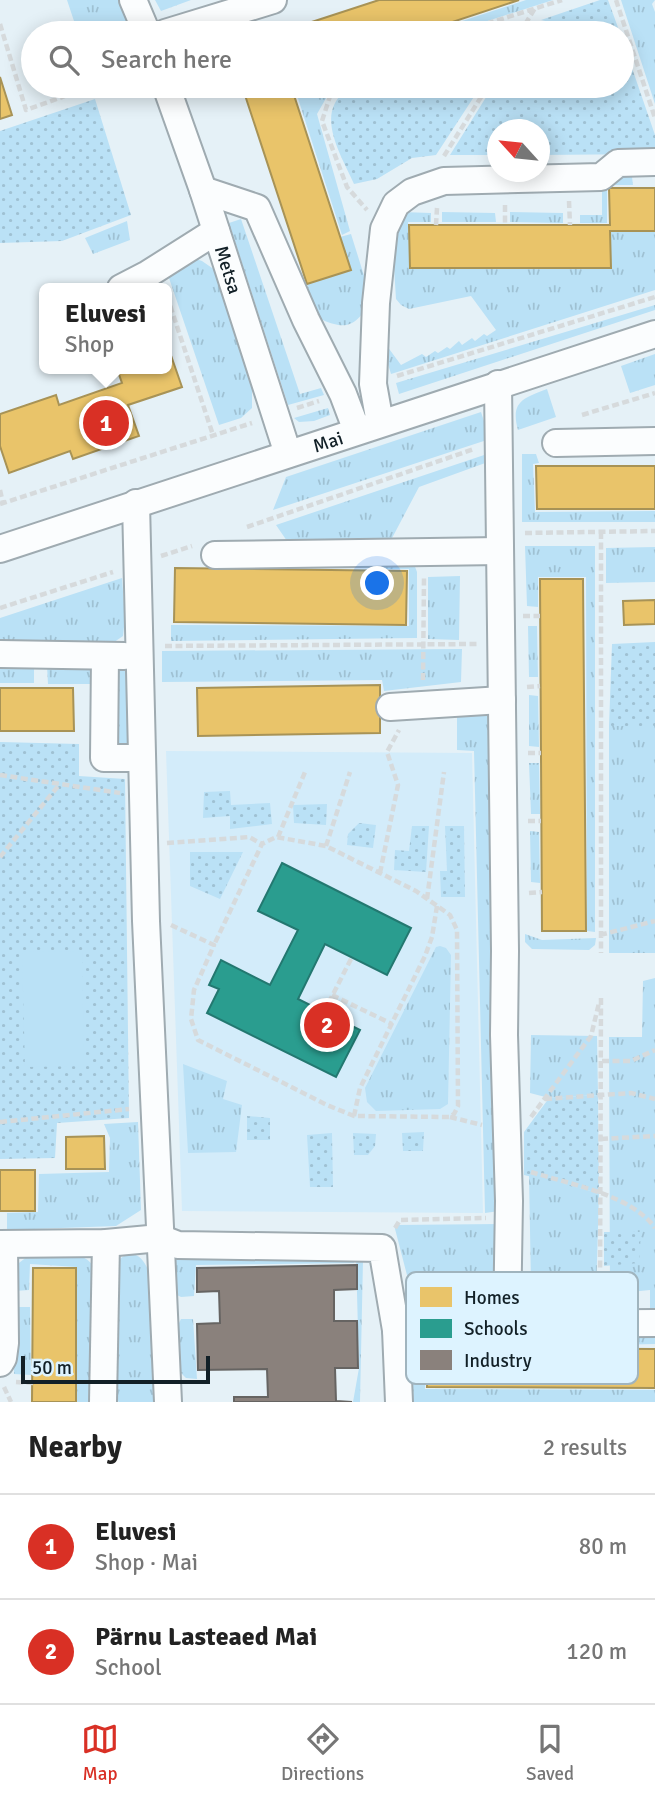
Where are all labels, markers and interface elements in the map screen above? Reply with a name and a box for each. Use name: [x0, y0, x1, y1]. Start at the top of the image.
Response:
search box: [21, 21, 634, 98]
icon: search: [45, 41, 83, 79]
text: Search here: [101, 44, 232, 76]
north arrow: [487, 119, 550, 182]
street label: Metsa: [209, 243, 247, 297]
popup: [39, 283, 172, 374]
text: Eluvesi: [65, 298, 146, 330]
text: Shop: [65, 330, 114, 359]
pin: 1: [83, 397, 129, 449]
street label: Mai: [310, 426, 346, 458]
your location: [360, 566, 394, 600]
pin: 2: [304, 999, 350, 1051]
legend: [406, 1272, 638, 1384]
text: Homes: [464, 1286, 520, 1310]
text: Schools: [464, 1317, 528, 1341]
text: Industry: [464, 1349, 532, 1373]
scale bar: [21, 1353, 210, 1385]
text: 50 m: [32, 1356, 72, 1380]
text: Nearby: [28, 1429, 122, 1466]
text: 2 results: [543, 1433, 627, 1462]
text: Eluvesi: [95, 1516, 176, 1548]
text: 1: [45, 1532, 57, 1561]
text: 80 m: [579, 1532, 627, 1561]
text: Shop · Mai: [95, 1548, 198, 1577]
text: Pärnu Lasteaed Mai: [95, 1621, 317, 1653]
text: 2: [45, 1637, 57, 1666]
text: 120 m: [566, 1637, 627, 1666]
text: School: [95, 1653, 162, 1682]
tab: Map: [81, 1720, 119, 1786]
tab: Directions: [281, 1720, 364, 1786]
tab: Saved: [526, 1720, 574, 1786]

